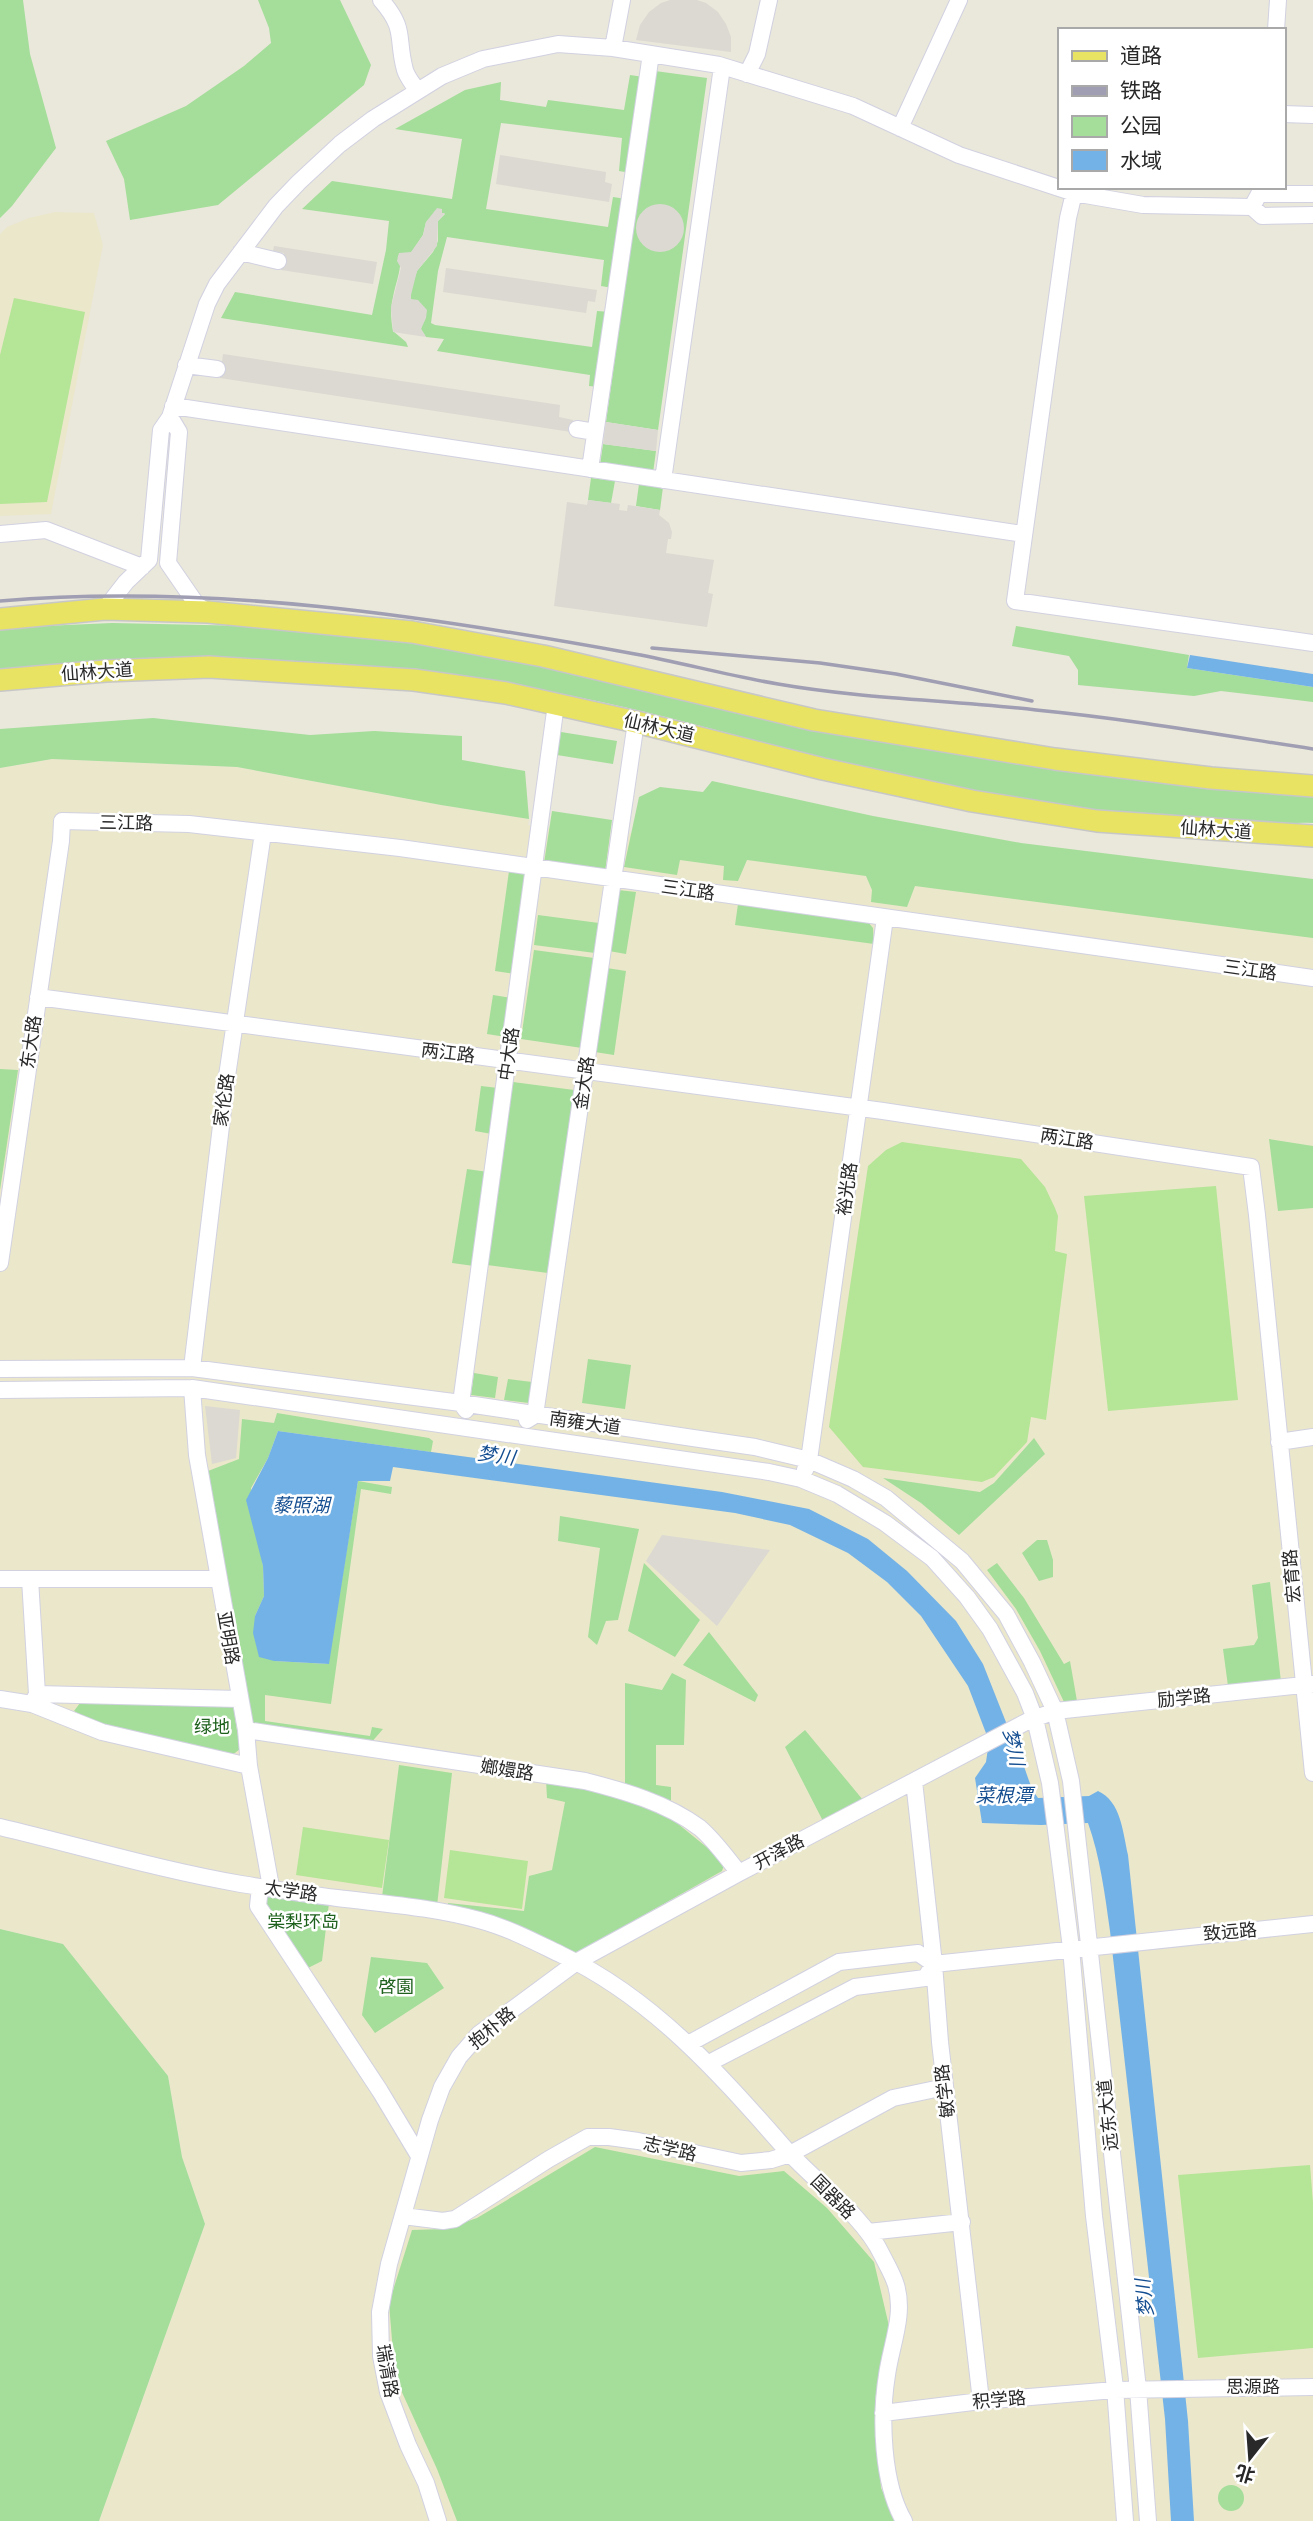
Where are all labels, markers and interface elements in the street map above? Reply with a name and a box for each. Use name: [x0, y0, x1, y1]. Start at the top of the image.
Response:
legend: [1058, 28, 1285, 189]
text: 道路: [1120, 42, 1162, 70]
text: 铁路: [1120, 77, 1162, 105]
text: 公园: [1120, 112, 1162, 140]
text: 水域: [1120, 147, 1162, 175]
street label: 仙林大道: [60, 658, 134, 686]
street label: 仙林大道: [621, 708, 697, 748]
street label: 三江路: [99, 811, 153, 835]
street label: 仙林大道: [1179, 816, 1253, 844]
street label: 三江路: [660, 874, 716, 906]
street label: 三江路: [1222, 954, 1278, 986]
street label: 东大路: [15, 1014, 47, 1070]
street label: 中大路: [493, 1026, 525, 1082]
street label: 两江路: [420, 1038, 476, 1068]
street label: 金大路: [568, 1055, 600, 1111]
street label: 家伦路: [208, 1072, 240, 1128]
street label: 两江路: [1038, 1123, 1096, 1155]
street label: 裕光路: [831, 1161, 863, 1217]
street label: 南雍大道: [548, 1406, 622, 1440]
water label: 梦川: [475, 1440, 519, 1472]
water label: 藜照湖: [272, 1493, 332, 1519]
street label: 宏育路: [1278, 1548, 1306, 1604]
street label: 亚明路: [211, 1609, 245, 1667]
street label: 励学路: [1156, 1683, 1212, 1713]
park label: 绿地: [194, 1715, 230, 1739]
water label: 梦川: [996, 1726, 1030, 1770]
street label: 嫏嬛路: [478, 1754, 536, 1786]
water label: 菜根潭: [975, 1783, 1035, 1809]
street label: 开泽路: [750, 1829, 808, 1875]
street label: 太学路: [263, 1875, 319, 1907]
park label: 棠梨环岛: [267, 1910, 339, 1934]
street label: 致远路: [1202, 1918, 1258, 1946]
park label: 啓園: [378, 1975, 414, 1999]
street label: 抱朴路: [464, 2001, 520, 2055]
street label: 敏学路: [930, 2063, 960, 2119]
street label: 远东大道: [1092, 2078, 1124, 2152]
street label: 志学路: [641, 2131, 699, 2167]
street label: 国器路: [805, 2169, 861, 2225]
water label: 梦川: [1130, 2276, 1160, 2318]
street label: 瑞清路: [370, 2342, 404, 2400]
street label: 思源路: [1226, 2375, 1280, 2399]
street label: 积学路: [971, 2386, 1027, 2414]
north arrow: [1215, 2423, 1285, 2493]
text: 北: [1232, 2458, 1258, 2489]

